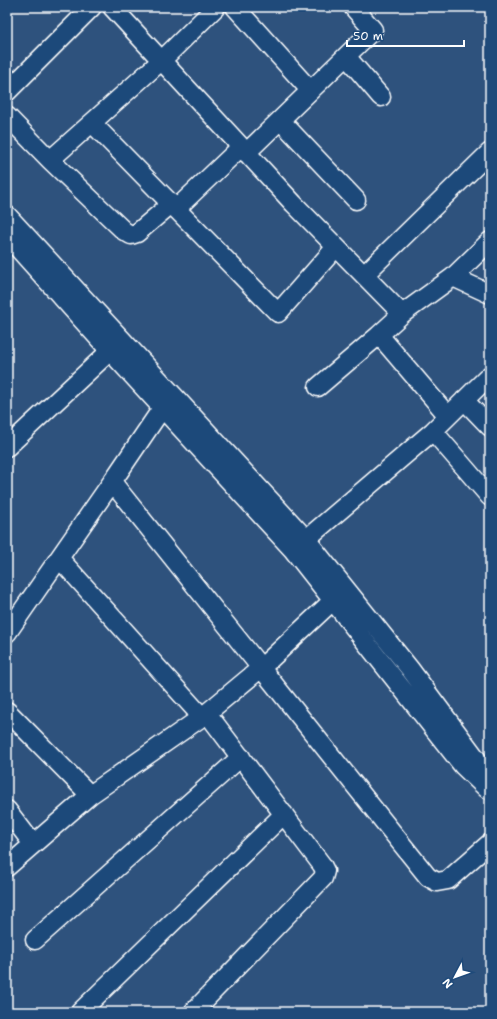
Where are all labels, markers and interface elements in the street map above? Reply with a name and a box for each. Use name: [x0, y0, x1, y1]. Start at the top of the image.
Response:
scale bar: [347, 22, 464, 48]
text: 50 m: [353, 28, 383, 44]
north arrow: [435, 957, 475, 997]
text: N: [439, 975, 456, 991]

